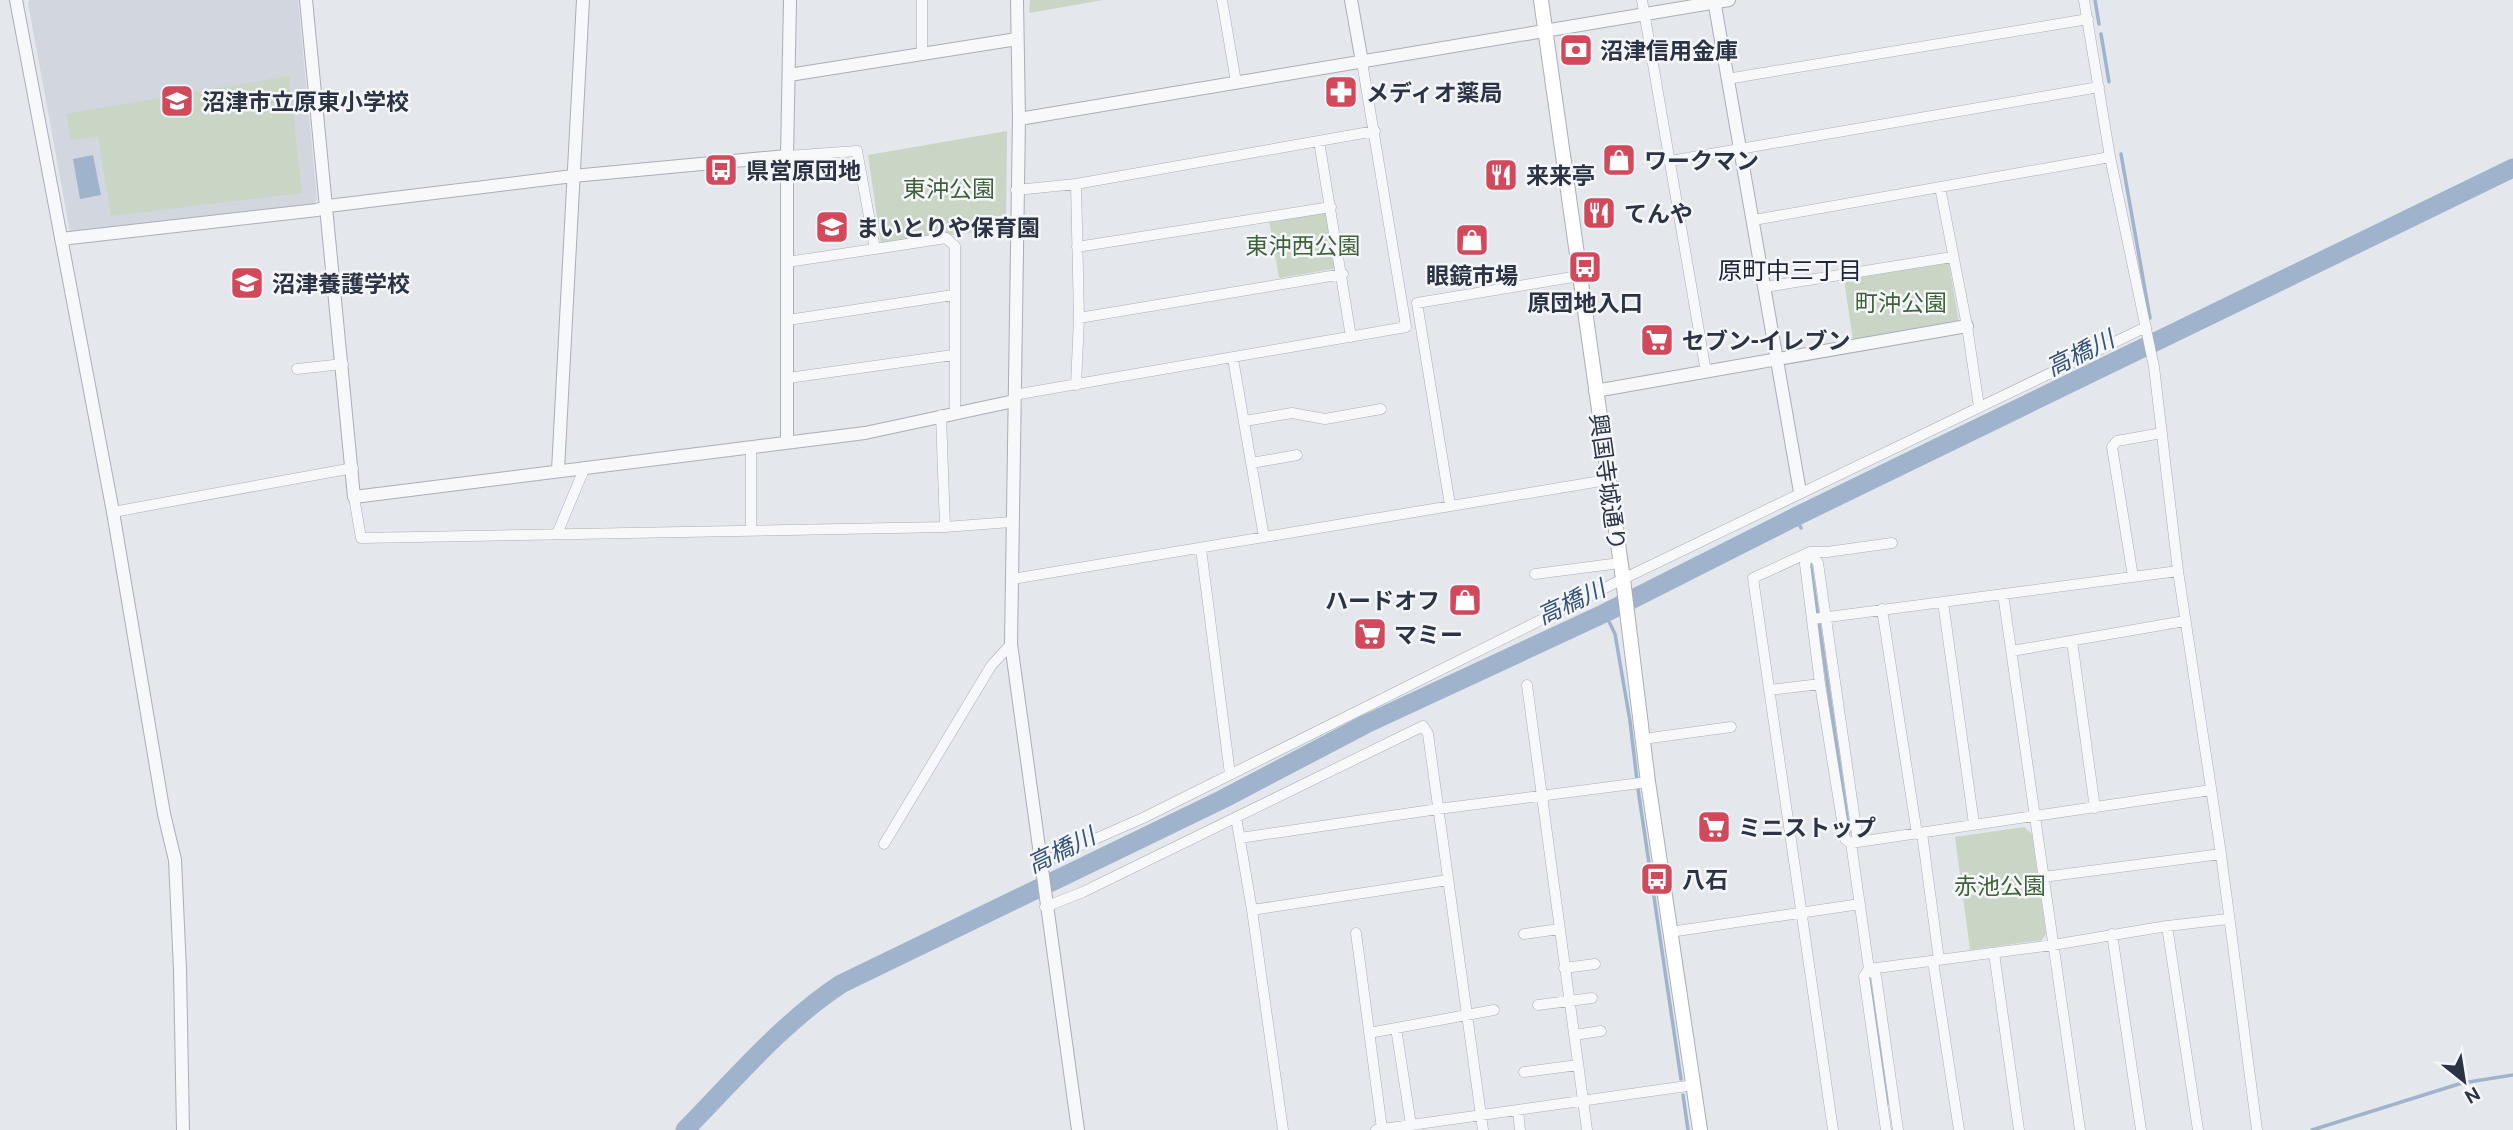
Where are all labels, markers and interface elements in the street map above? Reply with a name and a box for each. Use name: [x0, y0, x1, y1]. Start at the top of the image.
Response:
bank icon: 沼津信用金庫: [1557, 31, 1595, 69]
place label: 沼津信用金庫: [1600, 38, 1738, 63]
pharmacy icon: メディオ薬局: [1322, 73, 1360, 111]
place label: メディオ薬局: [1366, 80, 1502, 105]
school or university icon: 沼津市立原東小学校: [158, 82, 196, 120]
place label: 沼津市立原東小学校: [202, 89, 409, 114]
shop icon: ワークマン: [1600, 141, 1638, 179]
place label: ワークマン: [1644, 148, 1759, 173]
bus stop icon: 県営原団地: [702, 151, 740, 189]
restaurant icon: 来来亭: [1482, 156, 1520, 194]
place label: 県営原団地: [746, 158, 861, 183]
place label: 来来亭: [1526, 163, 1595, 188]
park label: 東沖公園: [903, 176, 995, 201]
restaurant icon: てんや: [1580, 194, 1618, 232]
place label: てんや: [1624, 201, 1693, 226]
school or university icon: まいとりや保育園: [813, 208, 851, 246]
place label: まいとりや保育園: [856, 215, 1040, 240]
shop icon: 眼鏡市場: [1453, 221, 1491, 259]
park label: 東沖西公園: [1246, 233, 1361, 258]
bus stop icon: 原団地入口: [1566, 248, 1604, 286]
district label: 原町中三丁目: [1718, 257, 1862, 284]
place label: 眼鏡市場: [1426, 263, 1518, 288]
school or university icon: 沼津養護学校: [228, 264, 266, 302]
place label: 沼津養護学校: [272, 271, 410, 296]
place label: 原団地入口: [1528, 290, 1643, 315]
park label: 町沖公園: [1855, 290, 1947, 315]
supermarket icon: セブン-イレブン: [1638, 321, 1676, 359]
water label: 高橋川: [2042, 324, 2121, 381]
place label: セブン-イレブン: [1682, 328, 1851, 353]
street label: 興国寺城通り: [1586, 412, 1630, 552]
water label: 高橋川: [1533, 573, 1612, 629]
shop icon: ハードオフ: [1446, 581, 1484, 619]
place label: ハードオフ: [1325, 588, 1440, 613]
supermarket icon: マミー: [1351, 615, 1389, 653]
place label: マミー: [1394, 622, 1463, 647]
supermarket icon: ミニストップ: [1695, 808, 1733, 846]
place label: ミニストップ: [1738, 815, 1876, 840]
water label: 高橋川: [1023, 821, 1102, 878]
bus stop icon: 八石: [1638, 860, 1676, 898]
place label: 八石: [1682, 867, 1728, 892]
park label: 赤池公園: [1954, 873, 2046, 898]
north arrow: [2429, 1046, 2499, 1116]
text: N: [2461, 1083, 2484, 1109]

